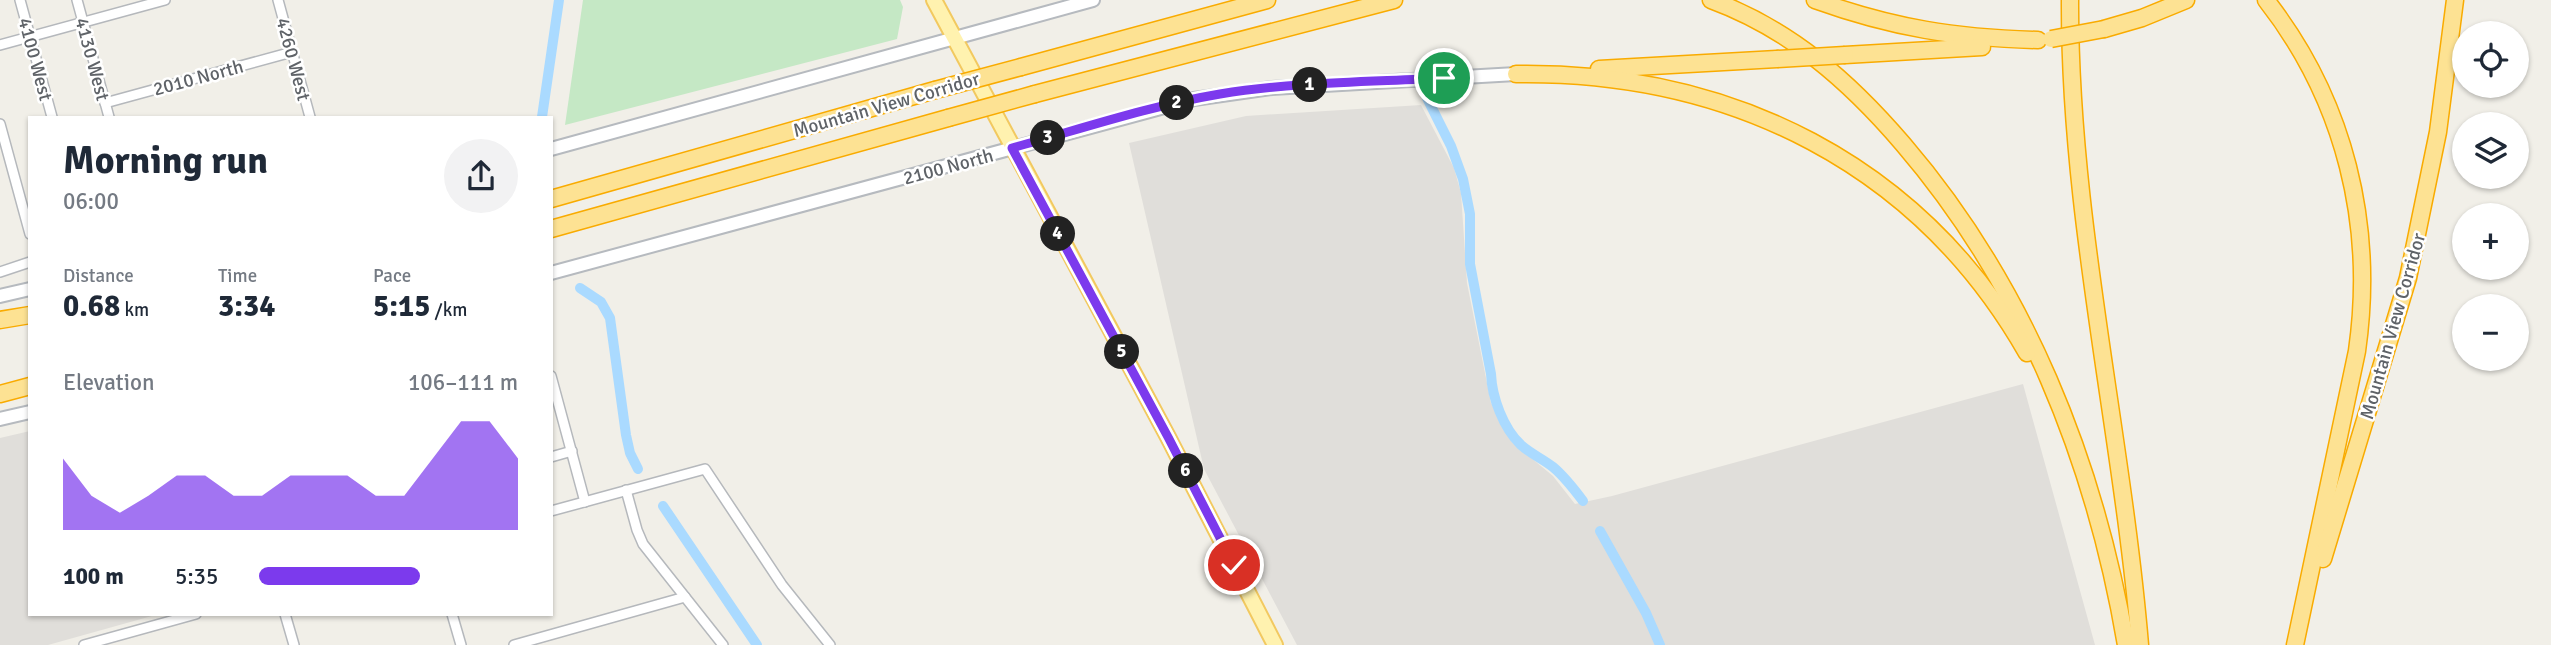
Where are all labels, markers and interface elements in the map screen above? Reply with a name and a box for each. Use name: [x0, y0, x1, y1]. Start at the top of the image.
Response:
street label: 4100 West: [12, 15, 58, 104]
street label: 4130 West: [69, 15, 115, 104]
street label: 4260 West: [270, 15, 316, 104]
map controls: [2452, 21, 2529, 371]
button: locate: [2452, 21, 2529, 98]
pin: [1414, 48, 1474, 108]
street label: 2010 North: [151, 54, 246, 102]
icon: arrive: [1425, 59, 1463, 97]
street label: Mountain View Corridor: [790, 67, 982, 143]
pin: 1: [1292, 68, 1328, 102]
text: 1: [1304, 72, 1315, 96]
pin: 2: [1160, 86, 1194, 120]
text: 2: [1171, 90, 1182, 114]
button: layers: [2452, 112, 2529, 189]
pin: 3: [1030, 120, 1066, 156]
text: 3: [1042, 125, 1053, 149]
text: Morning run: [63, 137, 268, 184]
button: share: [444, 139, 518, 213]
street label: 2100 North: [901, 143, 996, 191]
text: 06:00: [63, 187, 119, 216]
button: +: [2452, 203, 2529, 280]
pin: 4: [1040, 216, 1076, 252]
text: 4: [1052, 221, 1063, 245]
street label: Mountain View Corridor: [2355, 230, 2431, 422]
text: Distance: [63, 264, 134, 288]
text: Time: [218, 264, 257, 288]
text: Pace: [373, 264, 411, 288]
text: 0.68: [63, 288, 120, 325]
text: 3:34: [218, 288, 275, 325]
text: 5:15: [373, 288, 430, 325]
button: −: [2452, 294, 2529, 371]
text: km: [120, 298, 149, 322]
text: /km: [430, 298, 467, 322]
pin: 5: [1104, 334, 1140, 370]
text: 5: [1116, 339, 1127, 363]
text: Elevation: [63, 368, 155, 397]
text: 106–111 m: [408, 368, 518, 397]
pin: 6: [1168, 454, 1204, 489]
text: 6: [1180, 458, 1191, 482]
pin: [1204, 535, 1264, 595]
icon: check: [1215, 546, 1253, 584]
text: 100 m: [63, 562, 124, 591]
text: 5:35: [175, 562, 218, 591]

